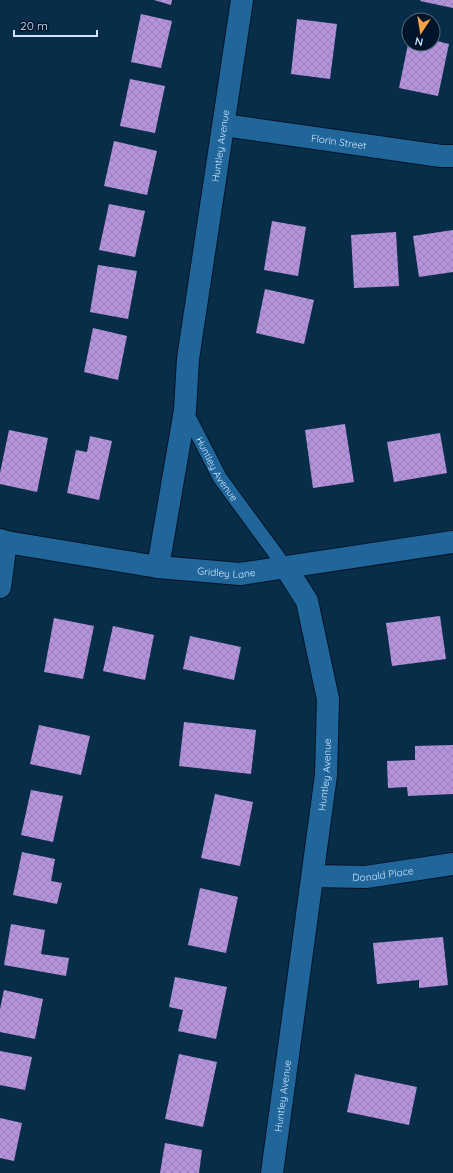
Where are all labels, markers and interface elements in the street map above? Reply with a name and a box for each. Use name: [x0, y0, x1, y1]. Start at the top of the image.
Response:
scale bar: [14, 12, 97, 38]
north arrow: [401, 12, 441, 52]
text: 20 m: [20, 18, 48, 33]
text: N: [414, 34, 424, 49]
street label: Huntley Avenue: [208, 109, 232, 183]
street label: Florin Street: [310, 131, 368, 152]
street label: Huntley Avenue: [193, 434, 241, 504]
street label: Gridley Lane: [197, 564, 257, 581]
street label: Huntley Avenue: [315, 738, 333, 811]
street label: Donald Place: [352, 863, 414, 883]
street label: Huntley Avenue: [271, 1059, 294, 1133]

